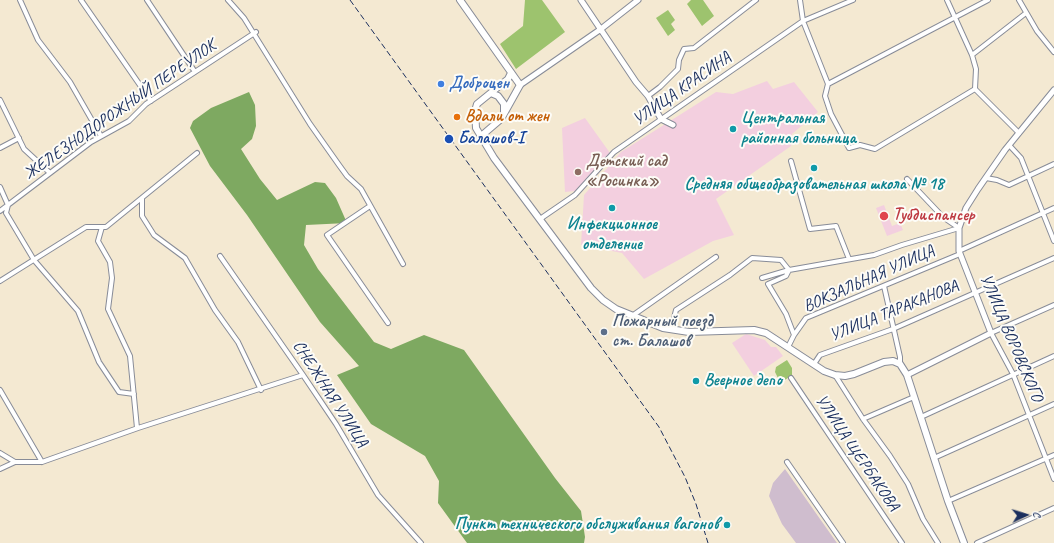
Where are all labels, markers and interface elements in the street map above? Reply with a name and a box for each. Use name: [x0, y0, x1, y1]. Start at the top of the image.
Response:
street label: ЖЕЛЕЗНОДОРОЖНЫЙ ПЕРЕУЛОК: [20, 36, 220, 184]
street label: УЛИЦА КРАСИНА: [629, 48, 735, 130]
place label: Доброцен: [449, 74, 509, 94]
marker: Доброцен: [436, 79, 446, 89]
place label: Вдали от жен: [465, 107, 549, 127]
place label: Центральная районная больница: [741, 109, 856, 149]
marker: Вдали от жен: [452, 112, 462, 122]
marker: Центральная районная больница: [728, 124, 738, 134]
place label: Балашов-I: [458, 129, 524, 149]
marker: Балашов-I: [443, 133, 455, 145]
place label: Детский сад «Росинка»: [586, 152, 667, 192]
marker: Средняя общеобразовательная школа № 18: [809, 163, 819, 173]
marker: Детский сад «Росинка»: [573, 167, 583, 177]
place label: Средняя общеобразовательная школа № 18: [684, 175, 944, 195]
marker: Инфекционное отделение: [607, 203, 617, 213]
place label: Тубдиспансер: [893, 206, 974, 226]
marker: Тубдиспансер: [878, 210, 890, 222]
place label: Инфекционное отделение: [567, 215, 657, 255]
street label: ВОКЗАЛЬНАЯ УЛИЦА: [800, 241, 938, 317]
street label: УЛИЦА ВОРОВСКОГО: [975, 271, 1047, 405]
street label: УЛИЦА ТАРАКАНОВА: [827, 276, 961, 346]
place label: Пожарный поезд ст. Балашов: [612, 312, 713, 352]
marker: Пожарный поезд ст. Балашов: [599, 327, 609, 337]
street label: СНЕЖНАЯ УЛИЦА: [288, 337, 372, 451]
place label: Веерное депо: [704, 371, 782, 391]
marker: Веерное депо: [691, 376, 701, 386]
street label: УЛИЦА ЩЕРБАКОВА: [811, 391, 903, 515]
north arrow: [1006, 495, 1046, 535]
text: С: [1031, 511, 1045, 517]
place label: Пункт технического обслуживания вагонов: [455, 515, 719, 535]
marker: Пункт технического обслуживания вагонов: [722, 520, 732, 530]

